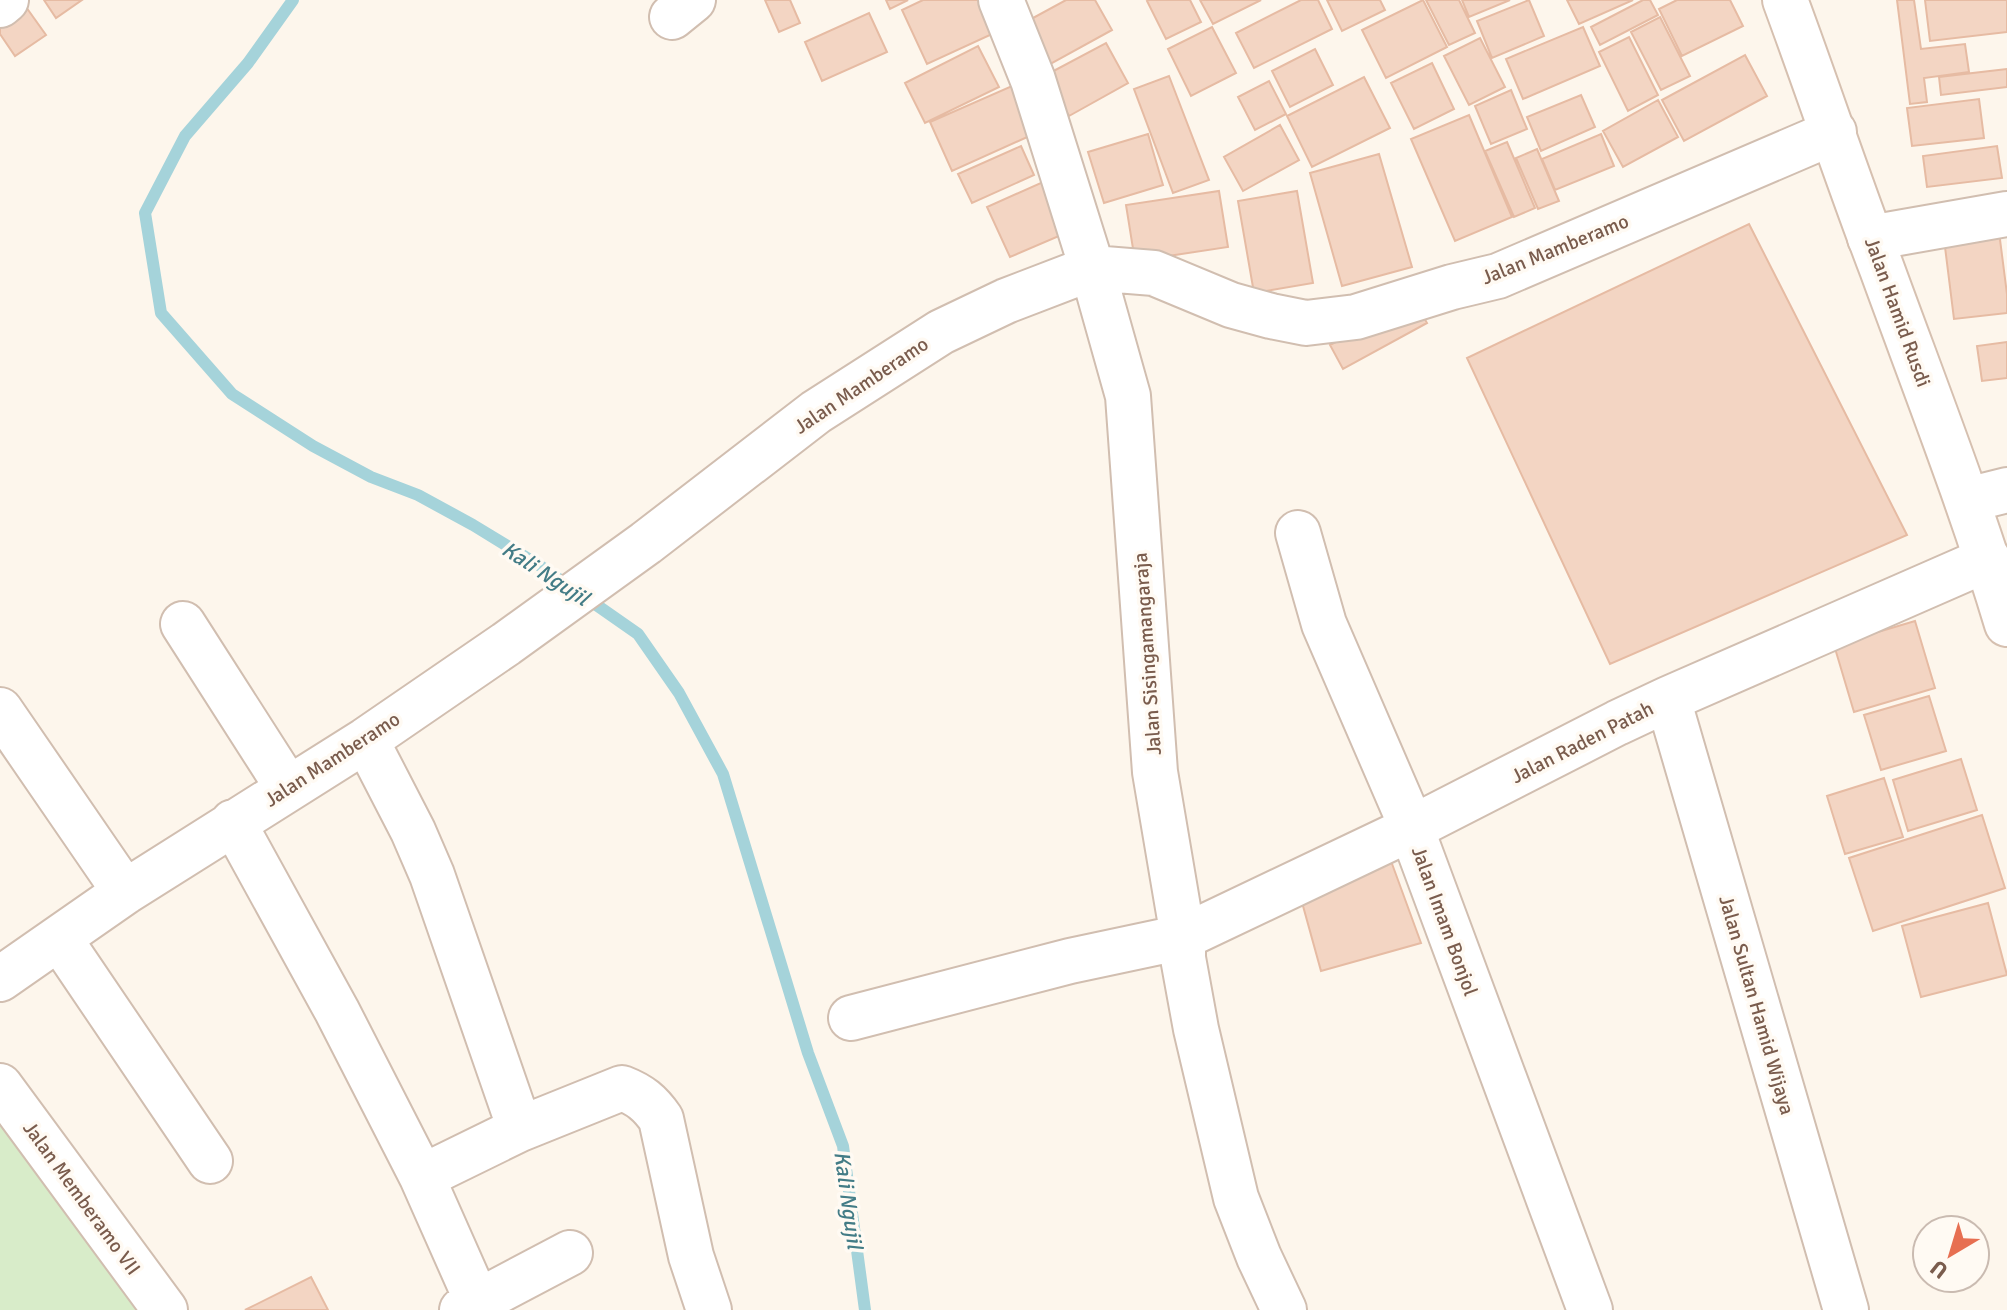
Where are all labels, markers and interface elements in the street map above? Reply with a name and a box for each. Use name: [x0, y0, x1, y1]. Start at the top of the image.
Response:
street label: Jalan Mamberamo: [1478, 209, 1632, 290]
street label: Jalan Hamid Rusdi: [1859, 234, 1936, 390]
street label: Jalan Mamberamo: [789, 331, 933, 440]
water label: Kali Ngujil: [497, 535, 596, 612]
street label: Jalan Sisingamangaraja: [1128, 552, 1167, 756]
street label: Jalan Raden Patah: [1507, 696, 1658, 789]
street label: Jalan Mamberamo: [260, 706, 405, 812]
street label: Jalan Imam Bonjol: [1406, 843, 1483, 1000]
street label: Jalan Sultan Hamid Wijaya: [1713, 893, 1800, 1118]
street label: Jalan Memberamo VII: [17, 1117, 146, 1280]
water label: Kali Ngujil: [828, 1149, 869, 1252]
north arrow: [1911, 1214, 1991, 1294]
text: U: [1925, 1254, 1953, 1285]

